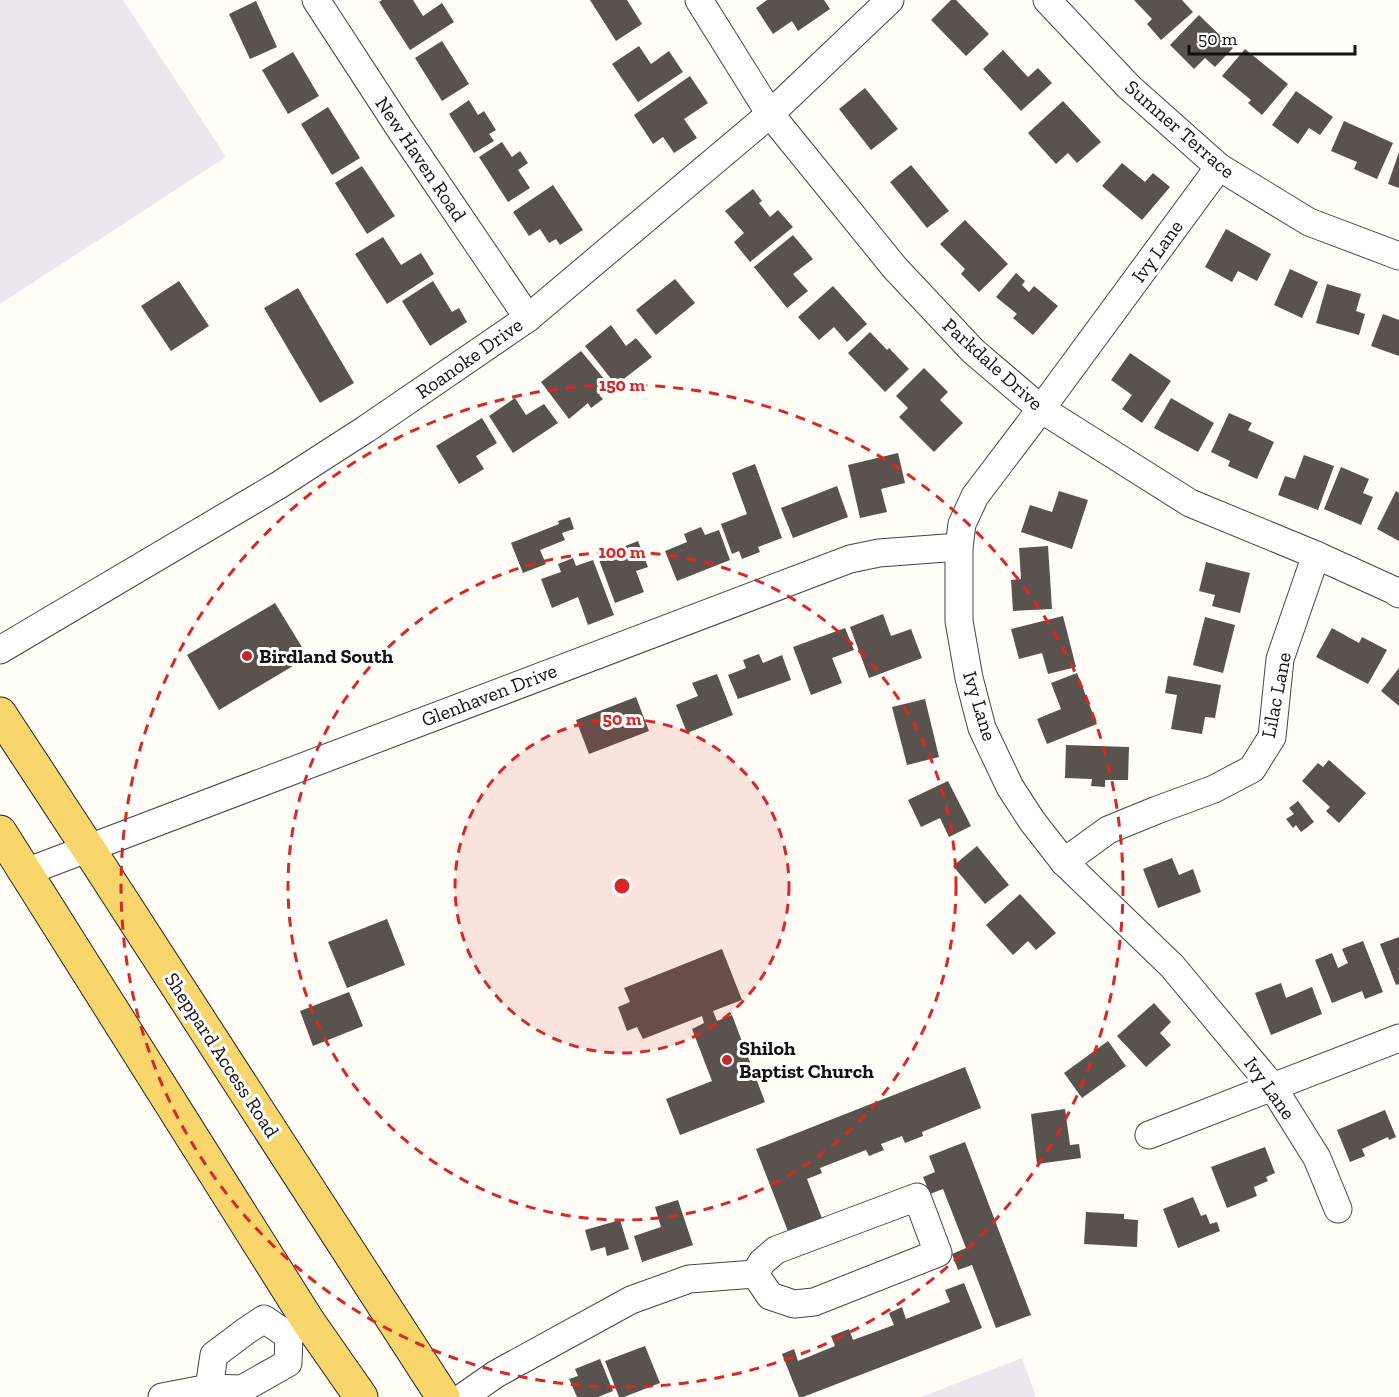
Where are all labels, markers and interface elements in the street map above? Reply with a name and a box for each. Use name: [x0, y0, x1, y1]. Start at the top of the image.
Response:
scale bar: [1189, 18, 1356, 56]
text: 50 m: [1198, 28, 1238, 50]
street label: Sumner Terrace: [1120, 75, 1240, 183]
street label: New Haven Road: [370, 92, 472, 226]
street label: Ivy Lane: [1126, 215, 1188, 287]
street label: Roanoke Drive: [411, 312, 527, 404]
street label: Parkdale Drive: [938, 313, 1048, 415]
text: 150 m: [599, 374, 645, 396]
text: 100 m: [598, 541, 646, 563]
place label: Birdland South: [259, 644, 394, 668]
marker: Birdland South: [240, 649, 254, 663]
street label: Lilac Lane: [1256, 650, 1296, 740]
street label: Glenhaven Drive: [418, 658, 560, 732]
street label: Ivy Lane: [958, 668, 1002, 744]
text: 50 m: [603, 708, 642, 730]
centre of rings: [612, 876, 632, 896]
street label: Sheppard Access Road: [160, 968, 284, 1142]
place label: Shiloh Baptist Church: [739, 1036, 874, 1083]
street label: Ivy Lane: [1239, 1052, 1301, 1124]
marker: Shiloh Baptist Church: [720, 1053, 734, 1067]

